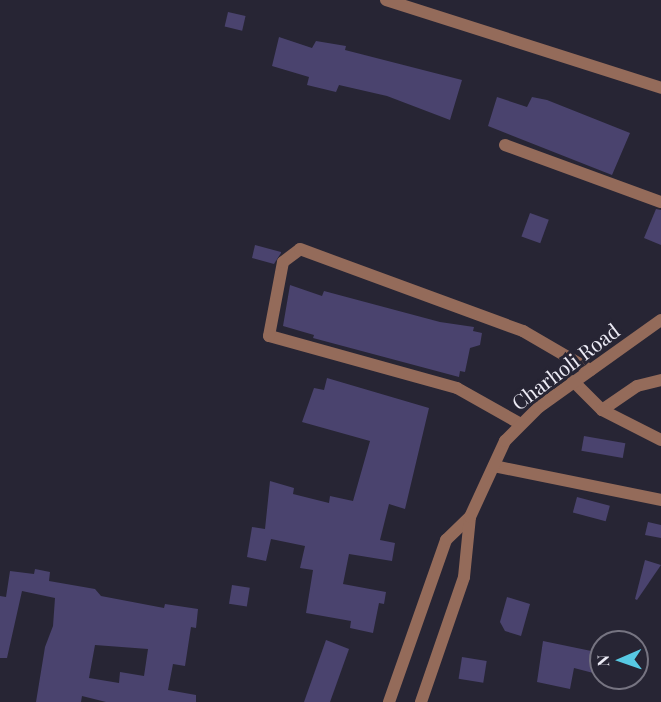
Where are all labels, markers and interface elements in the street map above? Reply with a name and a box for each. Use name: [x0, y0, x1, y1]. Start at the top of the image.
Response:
street label: Charholi Road: [506, 318, 624, 414]
north arrow: [589, 630, 649, 690]
text: N: [592, 654, 613, 667]

